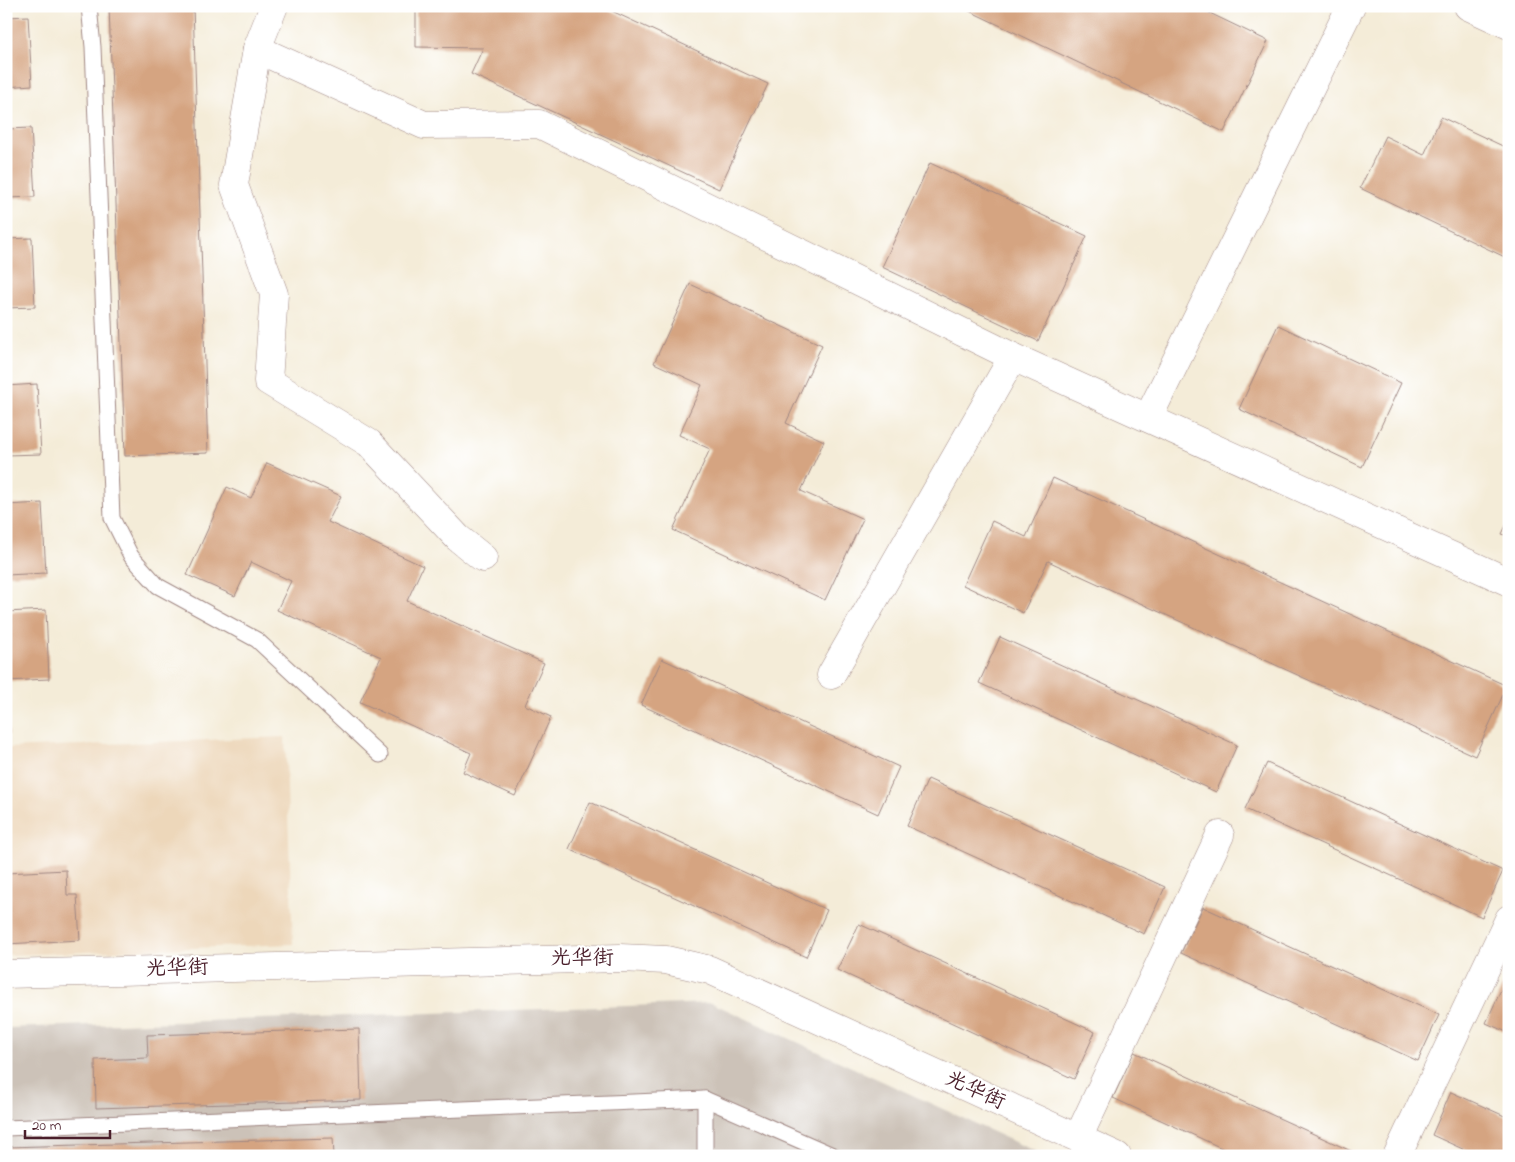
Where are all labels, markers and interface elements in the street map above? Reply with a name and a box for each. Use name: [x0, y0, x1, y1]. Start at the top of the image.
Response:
street label: 光华街: [551, 944, 614, 974]
street label: 光华街: [145, 953, 209, 985]
street label: 光华街: [940, 1064, 1010, 1118]
scale bar: [25, 1107, 110, 1139]
text: 20 m: [32, 1115, 62, 1137]

